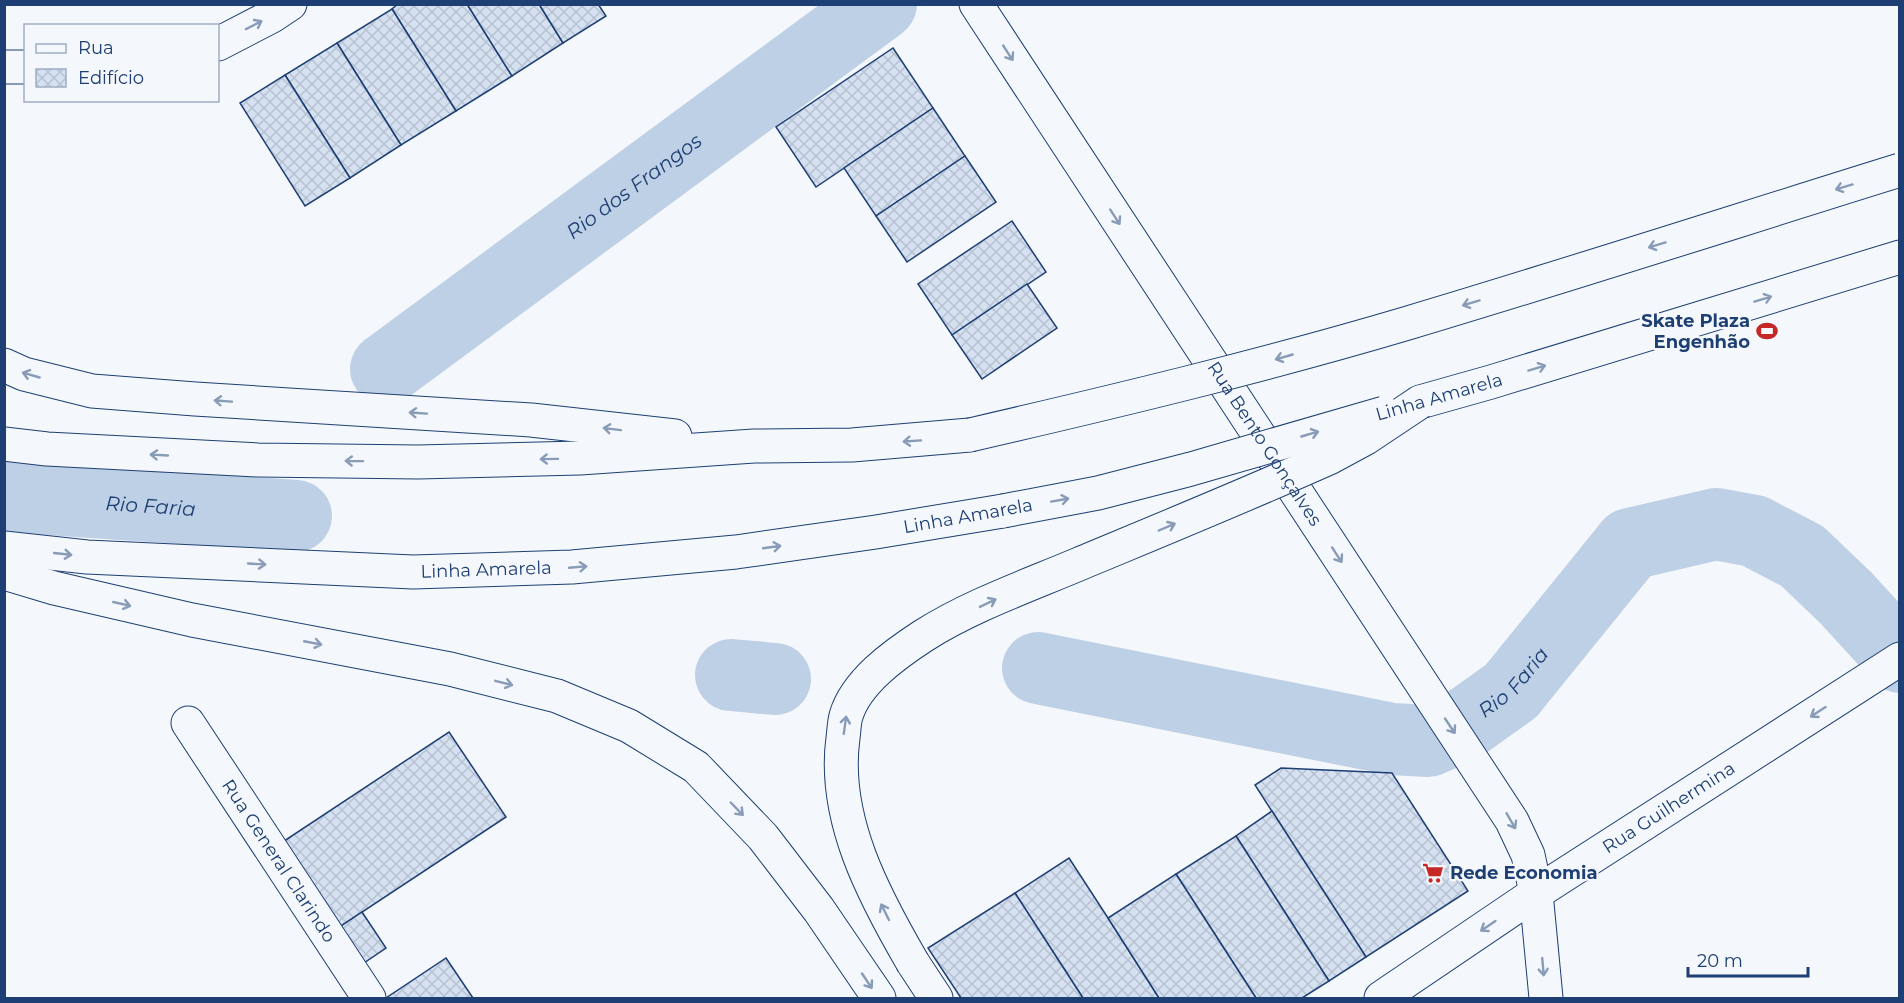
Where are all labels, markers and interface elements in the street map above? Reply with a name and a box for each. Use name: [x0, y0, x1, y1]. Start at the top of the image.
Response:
one-way arrow: [245, 19, 263, 30]
legend: [24, 24, 219, 102]
text: Rua: [78, 37, 114, 59]
one-way arrow: [1002, 45, 1014, 61]
text: Edifício: [78, 67, 144, 89]
water label: Rio dos Frangos: [562, 128, 706, 244]
one-way arrow: [1835, 182, 1854, 193]
one-way arrow: [1109, 208, 1121, 224]
one-way arrow: [1648, 240, 1667, 251]
one-way arrow: [1753, 293, 1772, 304]
one-way arrow: [1462, 298, 1481, 309]
place label: Skate Plaza Engenhão: [1641, 310, 1750, 353]
sports icon: Skate Plaza Engenhão: [1755, 319, 1779, 343]
one-way arrow: [1275, 352, 1294, 364]
street label: Rua Bento Gonçalves: [1203, 357, 1327, 530]
one-way arrow: [1527, 362, 1546, 373]
street label: Linha Amarela: [1373, 368, 1505, 426]
one-way arrow: [22, 369, 41, 381]
one-way arrow: [214, 395, 234, 406]
one-way arrow: [409, 407, 429, 418]
one-way arrow: [603, 423, 623, 434]
one-way arrow: [1300, 428, 1319, 439]
one-way arrow: [902, 436, 922, 447]
one-way arrow: [150, 449, 170, 460]
one-way arrow: [539, 453, 559, 464]
one-way arrow: [344, 455, 364, 467]
water label: Rio Faria: [105, 491, 197, 521]
street label: Linha Amarela: [902, 494, 1034, 538]
one-way arrow: [1050, 494, 1070, 505]
one-way arrow: [1158, 521, 1176, 532]
one-way arrow: [762, 542, 781, 553]
one-way arrow: [1331, 547, 1343, 563]
one-way arrow: [52, 549, 72, 560]
street label: Linha Amarela: [420, 557, 552, 583]
one-way arrow: [247, 558, 267, 569]
one-way arrow: [568, 561, 588, 572]
one-way arrow: [978, 597, 996, 608]
one-way arrow: [112, 599, 131, 610]
one-way arrow: [303, 638, 322, 649]
water label: Rio Faria: [1473, 642, 1553, 723]
one-way arrow: [494, 677, 513, 689]
one-way arrow: [1811, 706, 1827, 718]
one-way arrow: [839, 716, 850, 735]
one-way arrow: [1444, 718, 1456, 734]
street label: Rua Guilhermina: [1598, 757, 1739, 858]
street label: Rua General Clarindo: [217, 775, 340, 947]
one-way arrow: [729, 802, 744, 817]
one-way arrow: [1505, 812, 1517, 829]
supermarket icon: Rede Economia: [1421, 861, 1445, 885]
place label: Rede Economia: [1450, 862, 1598, 884]
one-way arrow: [878, 903, 890, 921]
one-way arrow: [1480, 920, 1497, 932]
scale bar: [1688, 940, 1808, 978]
text: 20 m: [1697, 950, 1743, 972]
one-way arrow: [1538, 956, 1549, 976]
one-way arrow: [861, 972, 873, 988]

